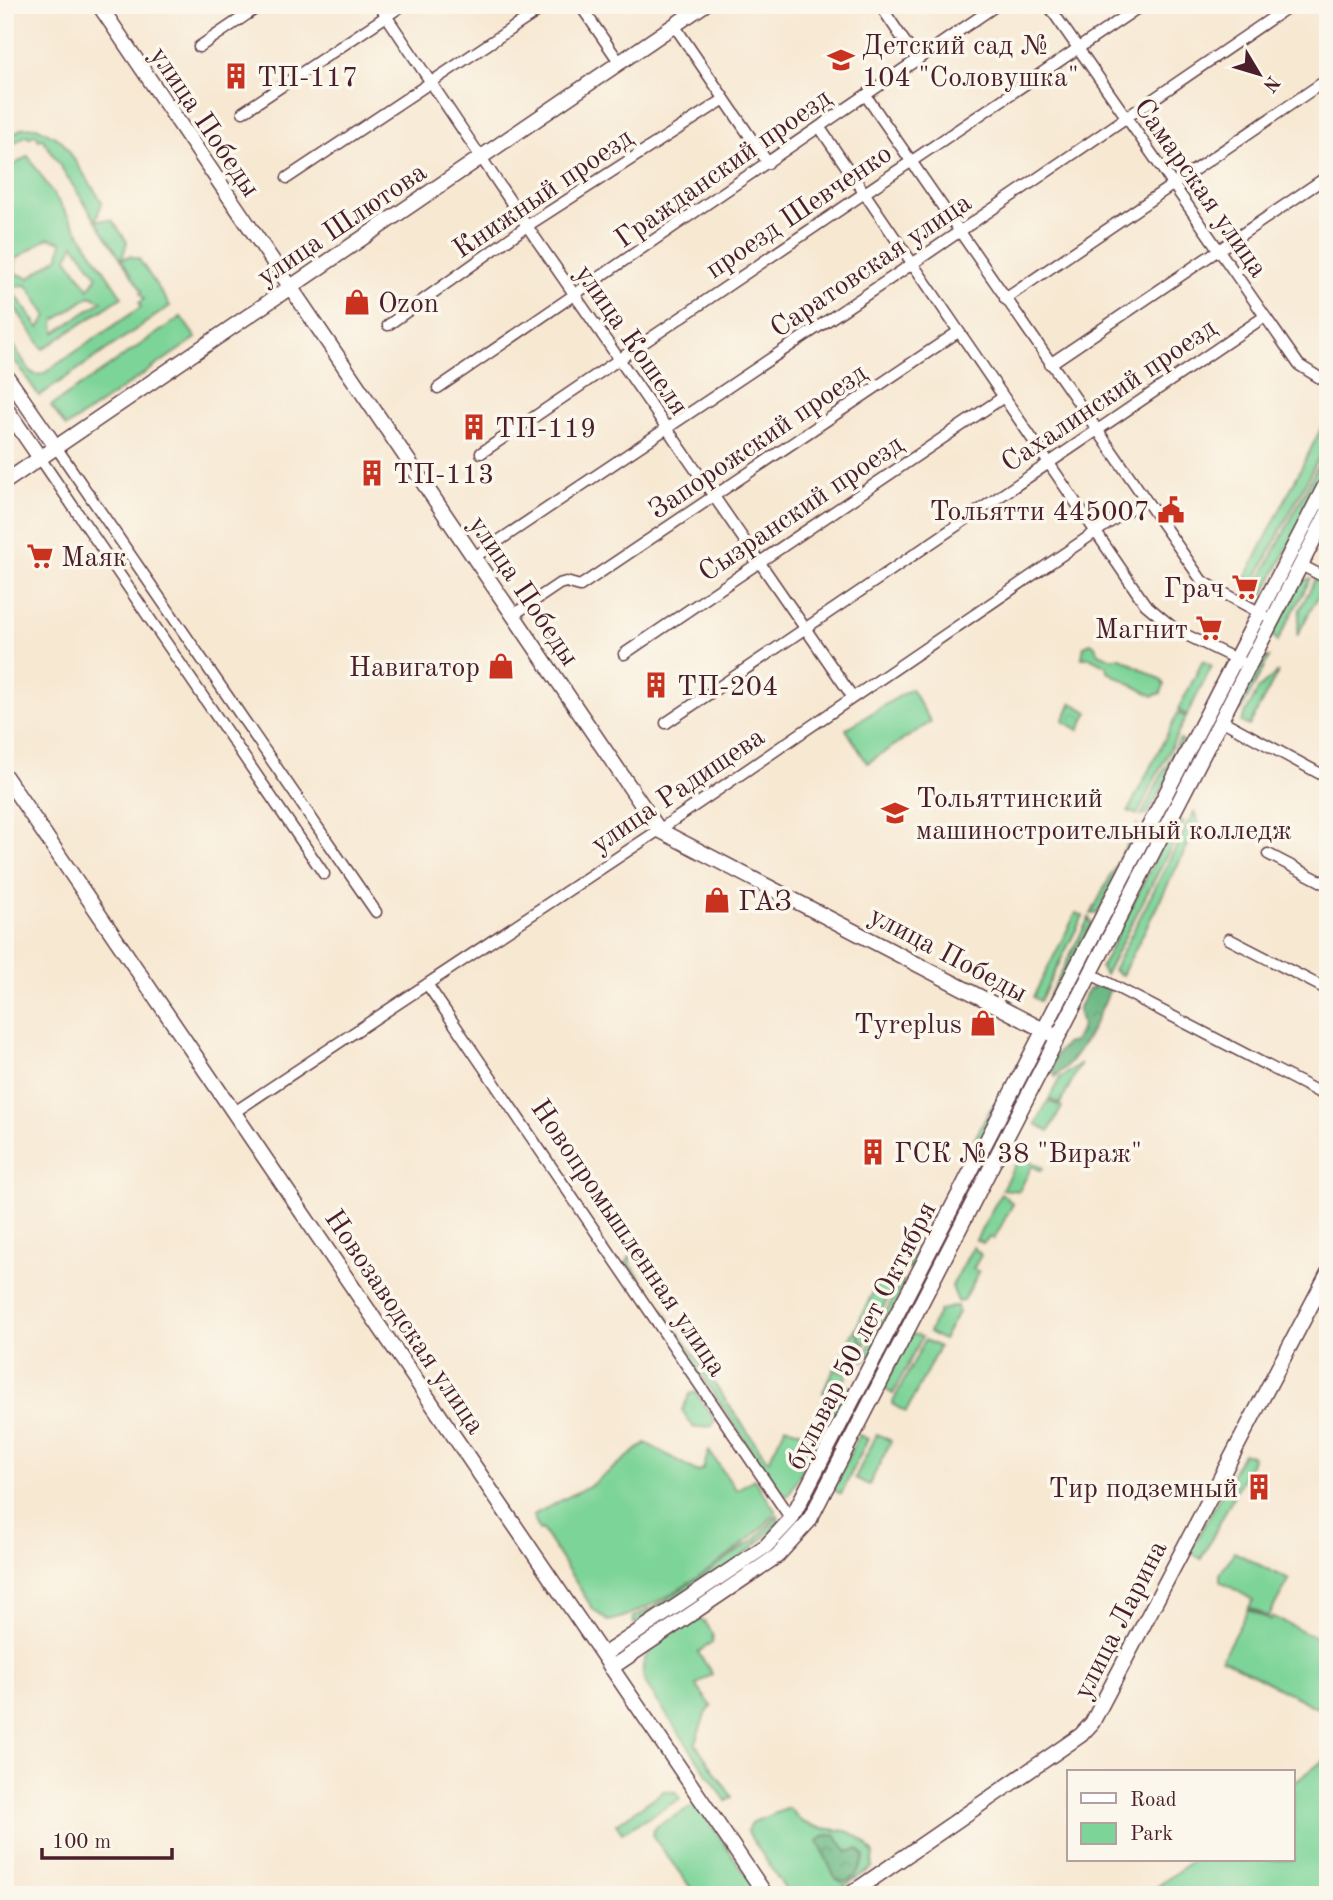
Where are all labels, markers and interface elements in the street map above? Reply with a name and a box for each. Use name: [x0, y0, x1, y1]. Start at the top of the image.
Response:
place label: Детский сад № 104 "Соловушка": [862, 33, 1079, 93]
north arrow: [1224, 38, 1294, 108]
street label: улица Победы: [143, 43, 264, 203]
school or university icon: Детский сад № 104 "Соловушка": [826, 45, 856, 75]
building icon: ТП-117: [221, 61, 251, 91]
place label: ТП-117: [257, 65, 358, 93]
text: N: [1258, 71, 1282, 95]
street label: Гражданский проезд: [611, 84, 837, 254]
street label: Самарская улица: [1128, 94, 1272, 283]
street label: Книжный проезд: [449, 124, 639, 265]
street label: проезд Шевченко: [702, 140, 898, 285]
street label: улица Шлютова: [253, 159, 432, 292]
street label: Саратовская улица: [766, 189, 977, 344]
street label: улица Кошеля: [568, 260, 693, 421]
shop icon: Ozon: [342, 287, 372, 317]
place label: Ozon: [378, 291, 439, 319]
street label: Сахалинский проезд: [997, 314, 1222, 479]
street label: Запорожский проезд: [645, 359, 873, 526]
building icon: ТП-119: [459, 412, 489, 442]
place label: ТП-119: [495, 416, 596, 444]
street label: Сызранский проезд: [694, 431, 909, 588]
building icon: ТП-113: [357, 458, 387, 488]
place label: ТП-113: [393, 462, 494, 490]
public building icon: Тольятти 445007: [1156, 495, 1186, 525]
place label: Тольятти 445007: [930, 499, 1150, 527]
street label: улица Победы: [462, 512, 583, 672]
supermarket icon: Маяк: [25, 541, 55, 571]
place label: Маяк: [61, 545, 127, 573]
supermarket icon: Грач: [1230, 572, 1260, 602]
place label: Грач: [1163, 576, 1224, 604]
supermarket icon: Магнит: [1194, 613, 1224, 643]
place label: Магнит: [1095, 617, 1188, 645]
shop icon: Навигатор: [486, 651, 516, 681]
place label: Навигатор: [349, 655, 480, 683]
building icon: ТП-204: [641, 670, 671, 700]
place label: ТП-204: [677, 674, 778, 702]
street label: улица Радищева: [587, 723, 771, 860]
place label: Тольяттинский машиностроительный колледж: [916, 786, 1292, 846]
school or university icon: Тольяттинский машиностроительный колледж: [880, 798, 910, 828]
shop icon: ГАЗ: [702, 885, 732, 915]
place label: ГАЗ: [738, 889, 792, 917]
street label: улица Победы: [864, 902, 1031, 1009]
shop icon: Tyreplus: [968, 1008, 998, 1038]
place label: Tyreplus: [854, 1012, 962, 1040]
street label: Новопромышленная улица: [524, 1095, 731, 1382]
building icon: ГСК № 38 "Вираж": [858, 1137, 888, 1167]
place label: ГСК № 38 "Вираж": [894, 1141, 1142, 1169]
street label: бульвар 50 лет Октября: [783, 1198, 942, 1475]
street label: Новозаводская улица: [318, 1206, 489, 1440]
building icon: Тир подземный: [1244, 1472, 1274, 1502]
place label: Тир подземный: [1048, 1476, 1238, 1504]
street label: улица Ларина: [1070, 1536, 1174, 1704]
legend: [1067, 1770, 1294, 1862]
text: Road: [1130, 1790, 1177, 1811]
scale bar: [42, 1816, 172, 1860]
text: Park: [1130, 1824, 1173, 1845]
text: 100 m: [52, 1832, 111, 1853]

